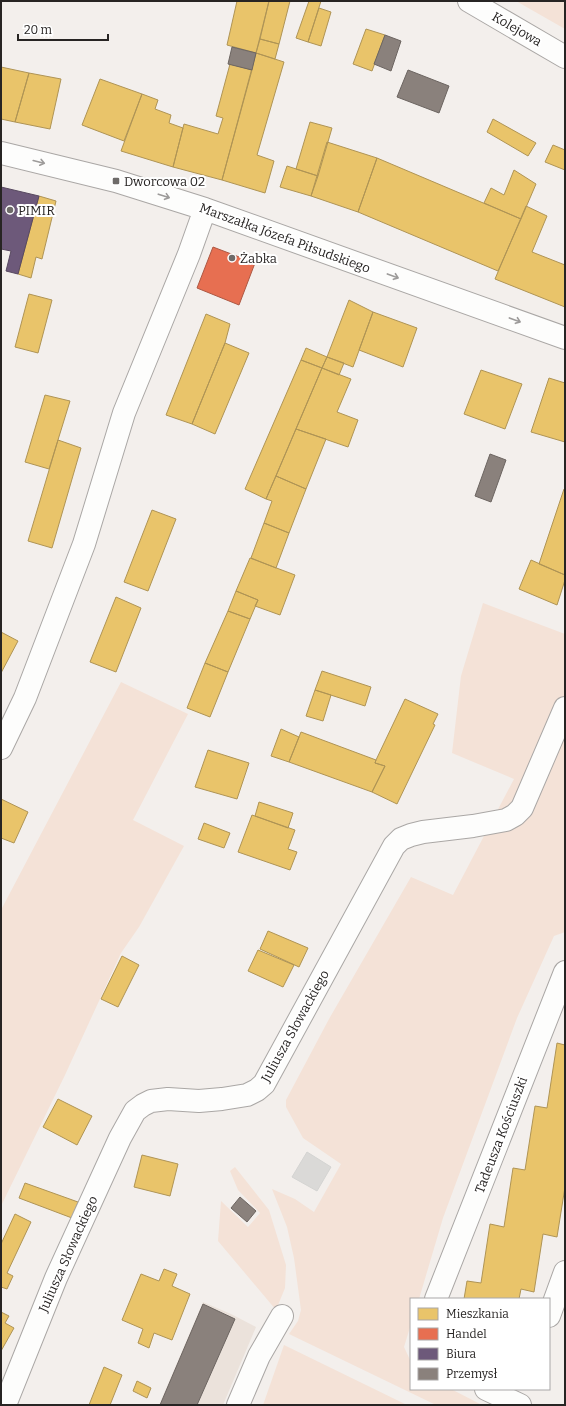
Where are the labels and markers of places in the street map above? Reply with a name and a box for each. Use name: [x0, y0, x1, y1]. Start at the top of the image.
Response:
place label: Dworcowa 02: [124, 174, 205, 189]
marker: Dworcowa 02: [111, 176, 121, 186]
place label: PIMIR: [18, 203, 55, 218]
marker: PIMIR: [5, 205, 15, 215]
place label: Żabka: [240, 251, 277, 266]
marker: Żabka: [227, 253, 237, 263]

